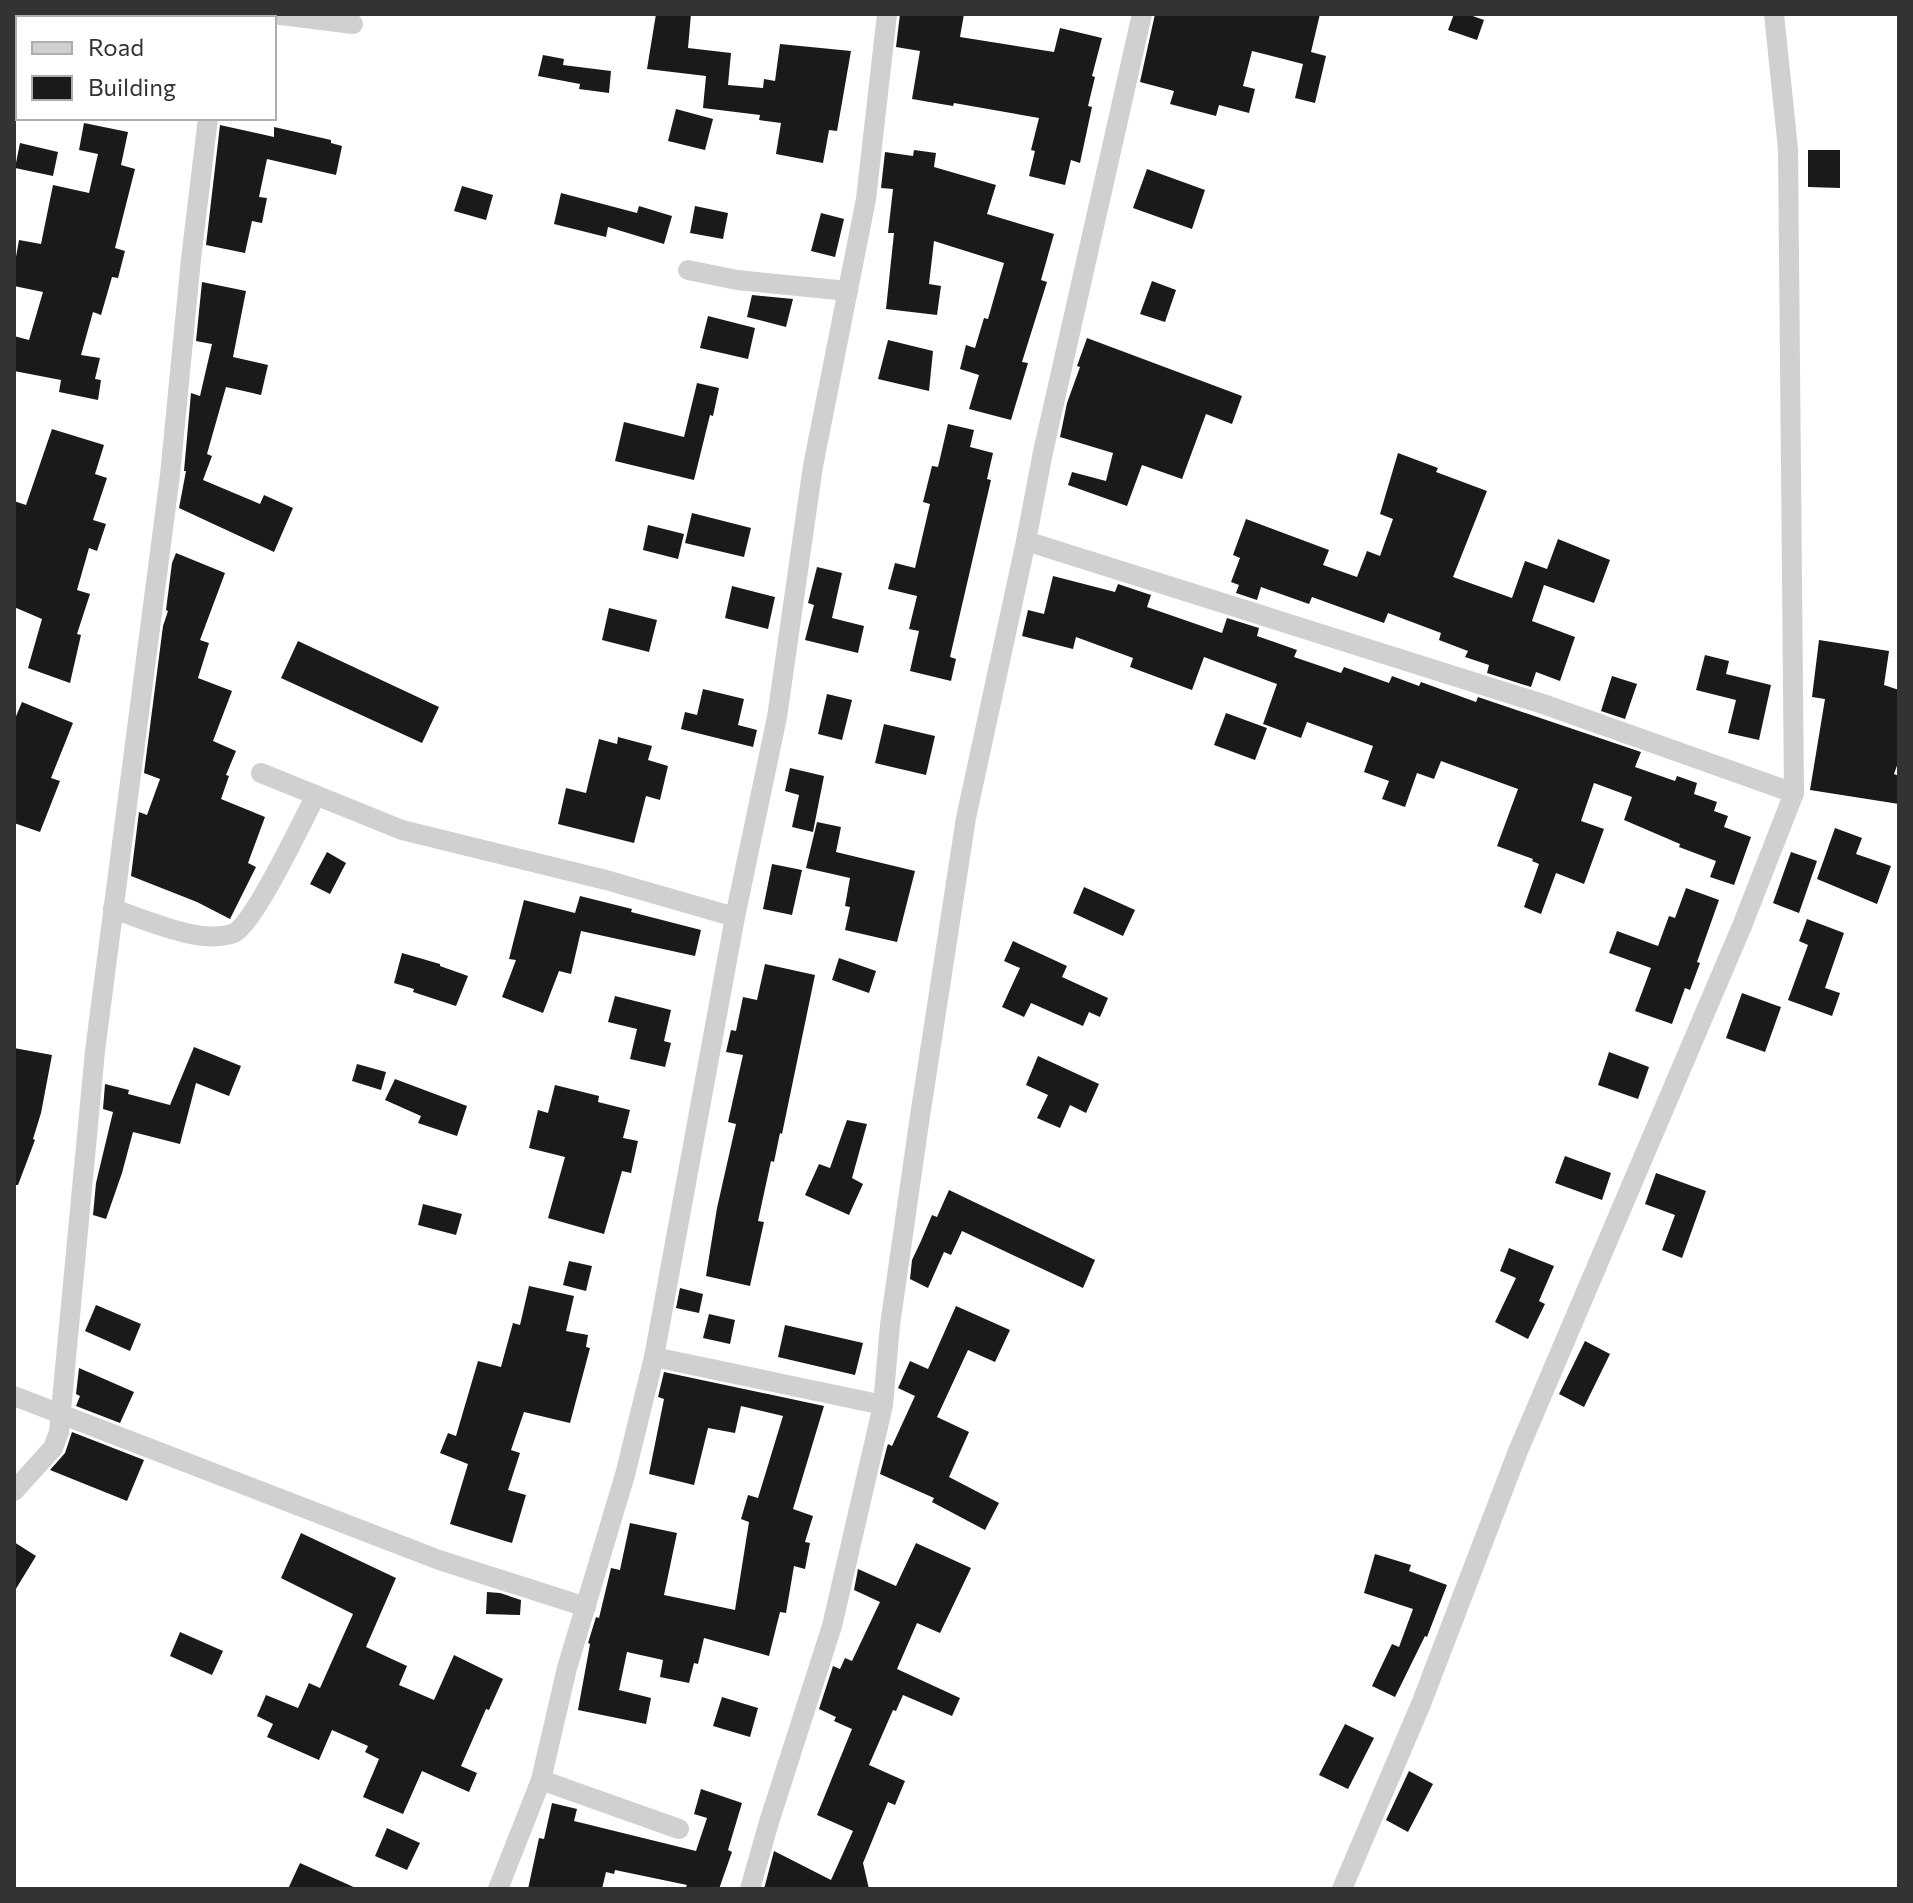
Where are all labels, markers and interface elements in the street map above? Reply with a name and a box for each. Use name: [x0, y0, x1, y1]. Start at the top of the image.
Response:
legend: [16, 16, 276, 120]
text: Road: [88, 32, 144, 61]
text: Building: [88, 72, 176, 101]

